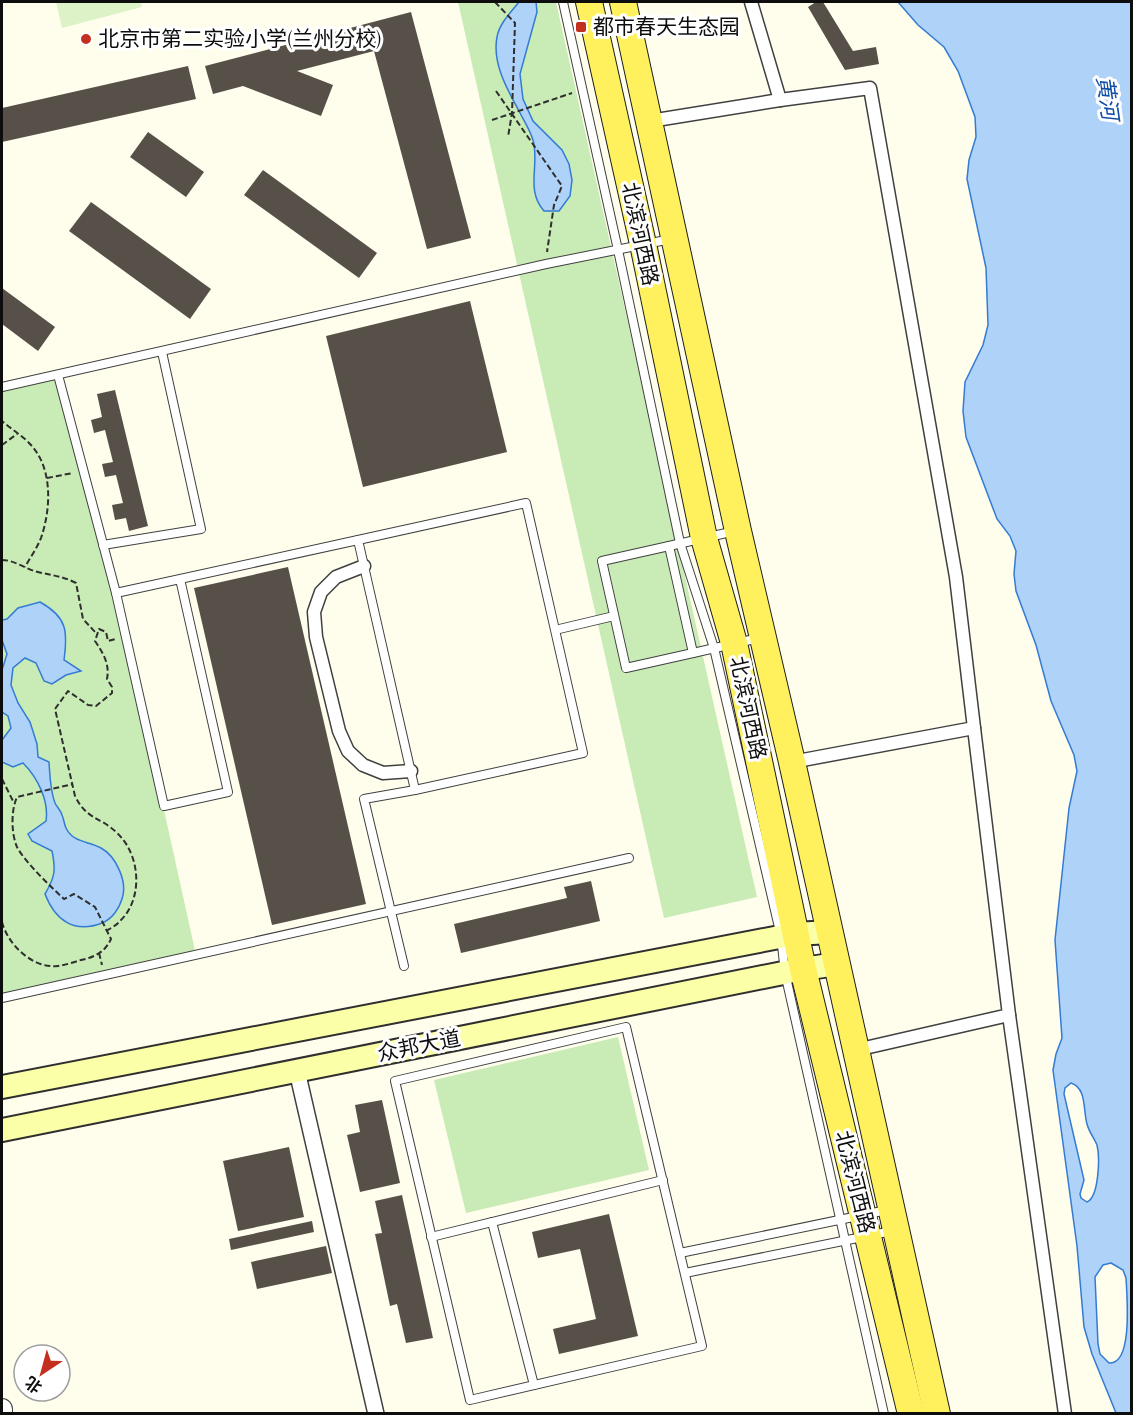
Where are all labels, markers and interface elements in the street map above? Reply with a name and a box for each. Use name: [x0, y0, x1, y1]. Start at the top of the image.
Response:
place label: 都市春天生态园: [593, 12, 740, 44]
marker: 都市春天生态园: [574, 20, 588, 34]
place label: 北京市第二实验小学(兰州分校): [98, 24, 382, 56]
marker: 北京市第二实验小学(兰州分校): [79, 32, 93, 46]
water label: 黄河: [1087, 74, 1126, 126]
street label: 北滨河西路: [612, 180, 666, 289]
street label: 北滨河西路: [720, 654, 774, 763]
street label: 众邦大道: [375, 1023, 463, 1071]
street label: 北滨河西路: [826, 1127, 882, 1237]
north arrow: [12, 1343, 72, 1403]
text: 北: [20, 1370, 47, 1399]

